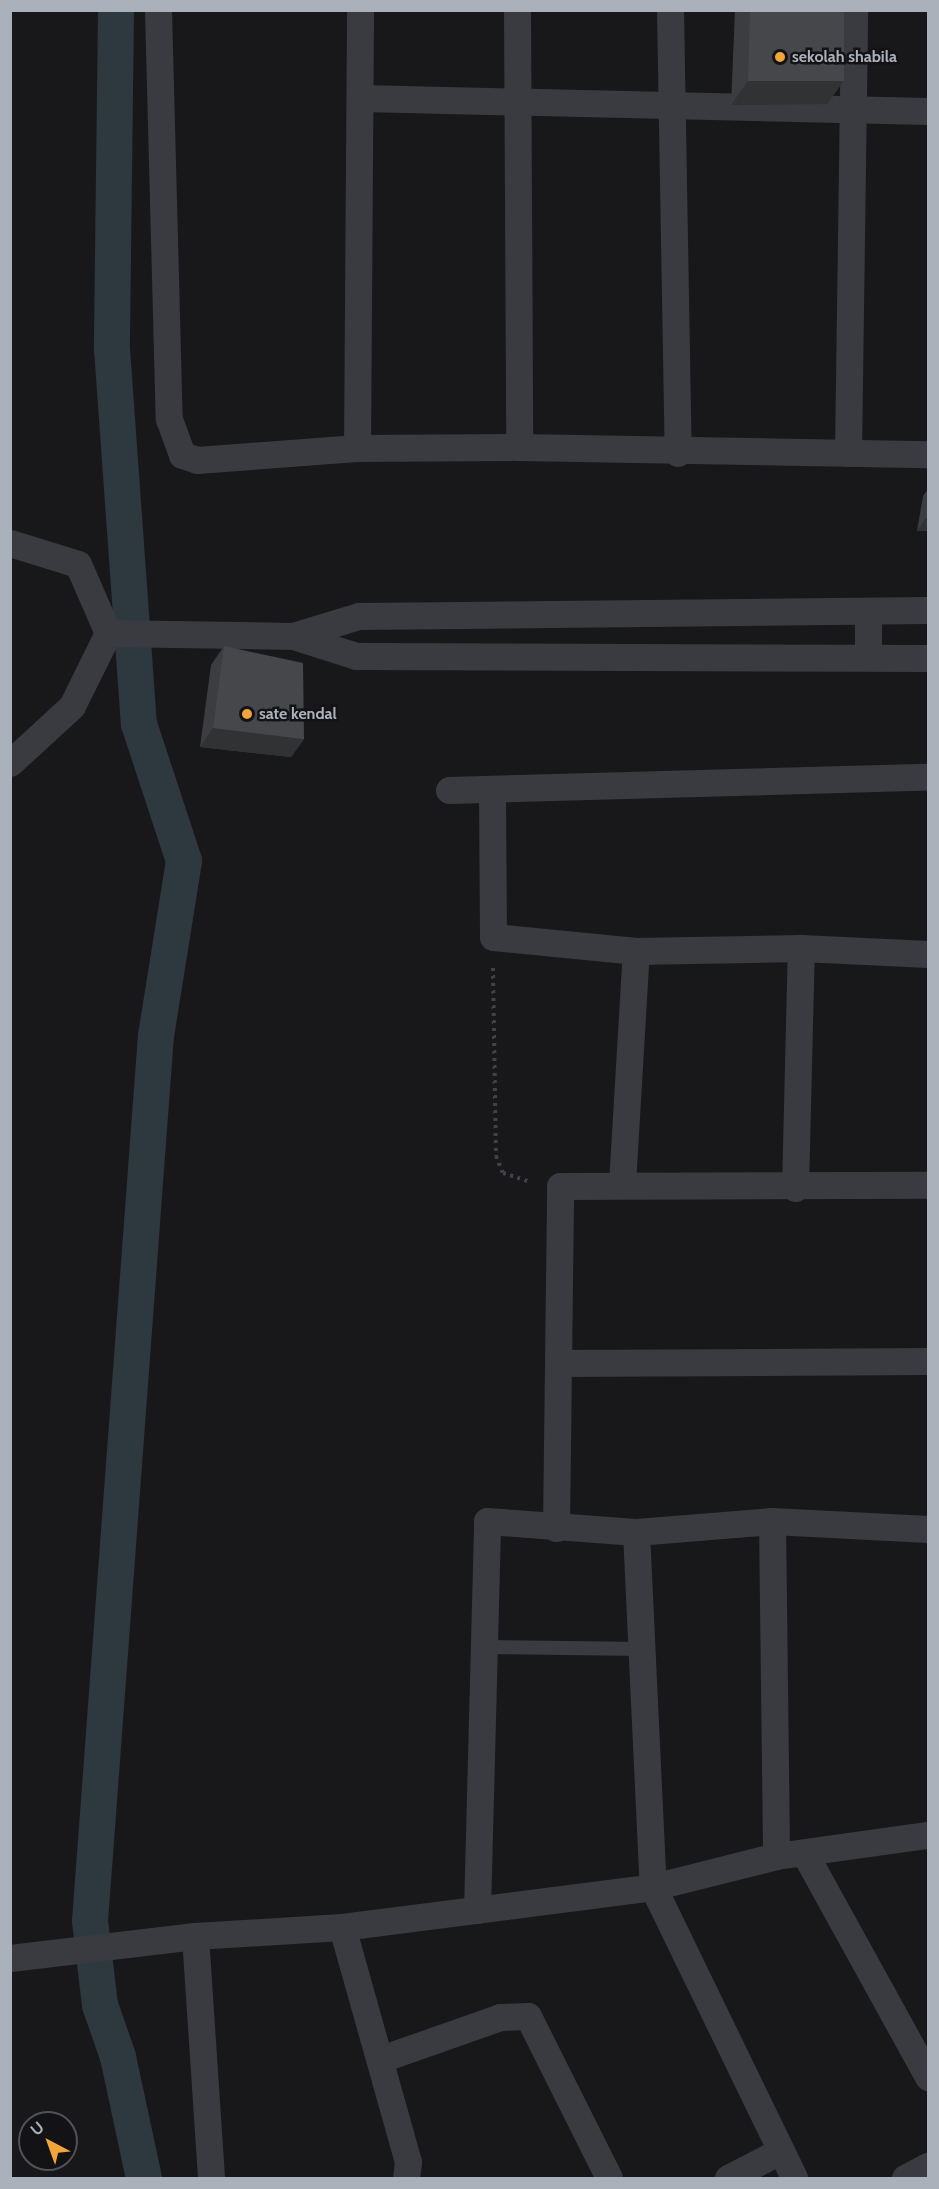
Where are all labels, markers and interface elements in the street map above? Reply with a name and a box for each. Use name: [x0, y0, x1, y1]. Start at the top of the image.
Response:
place label: sekolah shabila: [792, 47, 897, 67]
marker: sekolah shabila: [773, 50, 787, 64]
place label: sate kendal: [259, 704, 337, 724]
marker: sate kendal: [240, 707, 254, 721]
north arrow: [18, 2111, 78, 2171]
text: U: [27, 2118, 48, 2139]

